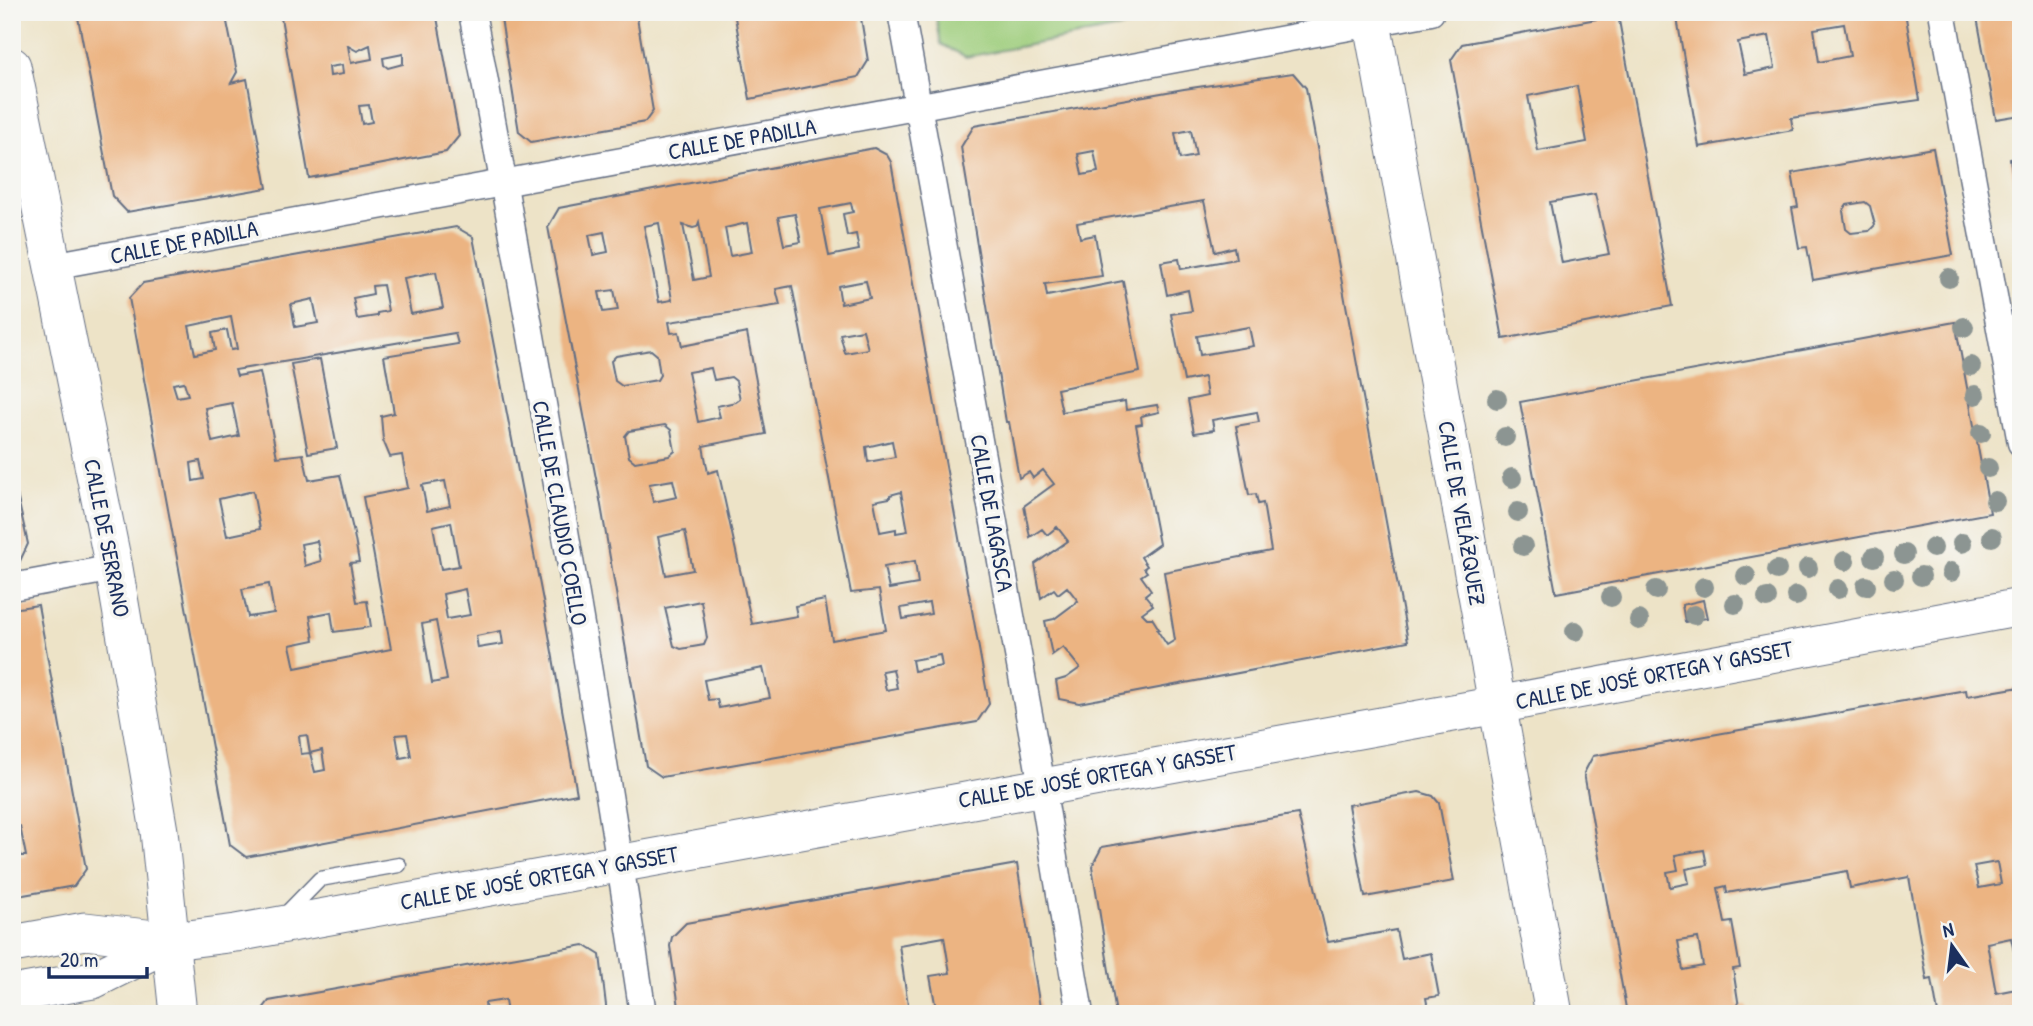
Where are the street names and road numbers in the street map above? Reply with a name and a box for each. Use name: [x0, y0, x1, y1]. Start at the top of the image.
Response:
street label: CALLE DE PADILLA: [665, 110, 818, 167]
street label: CALLE DE PADILLA: [107, 212, 260, 271]
street label: CALLE DE CLAUDIO COELLO: [525, 398, 596, 628]
street label: CALLE DE VELÁZQUEZ: [1431, 418, 1494, 608]
street label: CALLE DE LAGASCA: [963, 432, 1022, 594]
street label: CALLE DE SERRANO: [77, 456, 138, 620]
street label: CALLE DE JOSÉ ORTEGA Y GASSET: [1513, 632, 1795, 717]
street label: CALLE DE JOSÉ ORTEGA Y GASSET: [956, 736, 1238, 815]
street label: CALLE DE JOSÉ ORTEGA Y GASSET: [398, 838, 680, 917]

